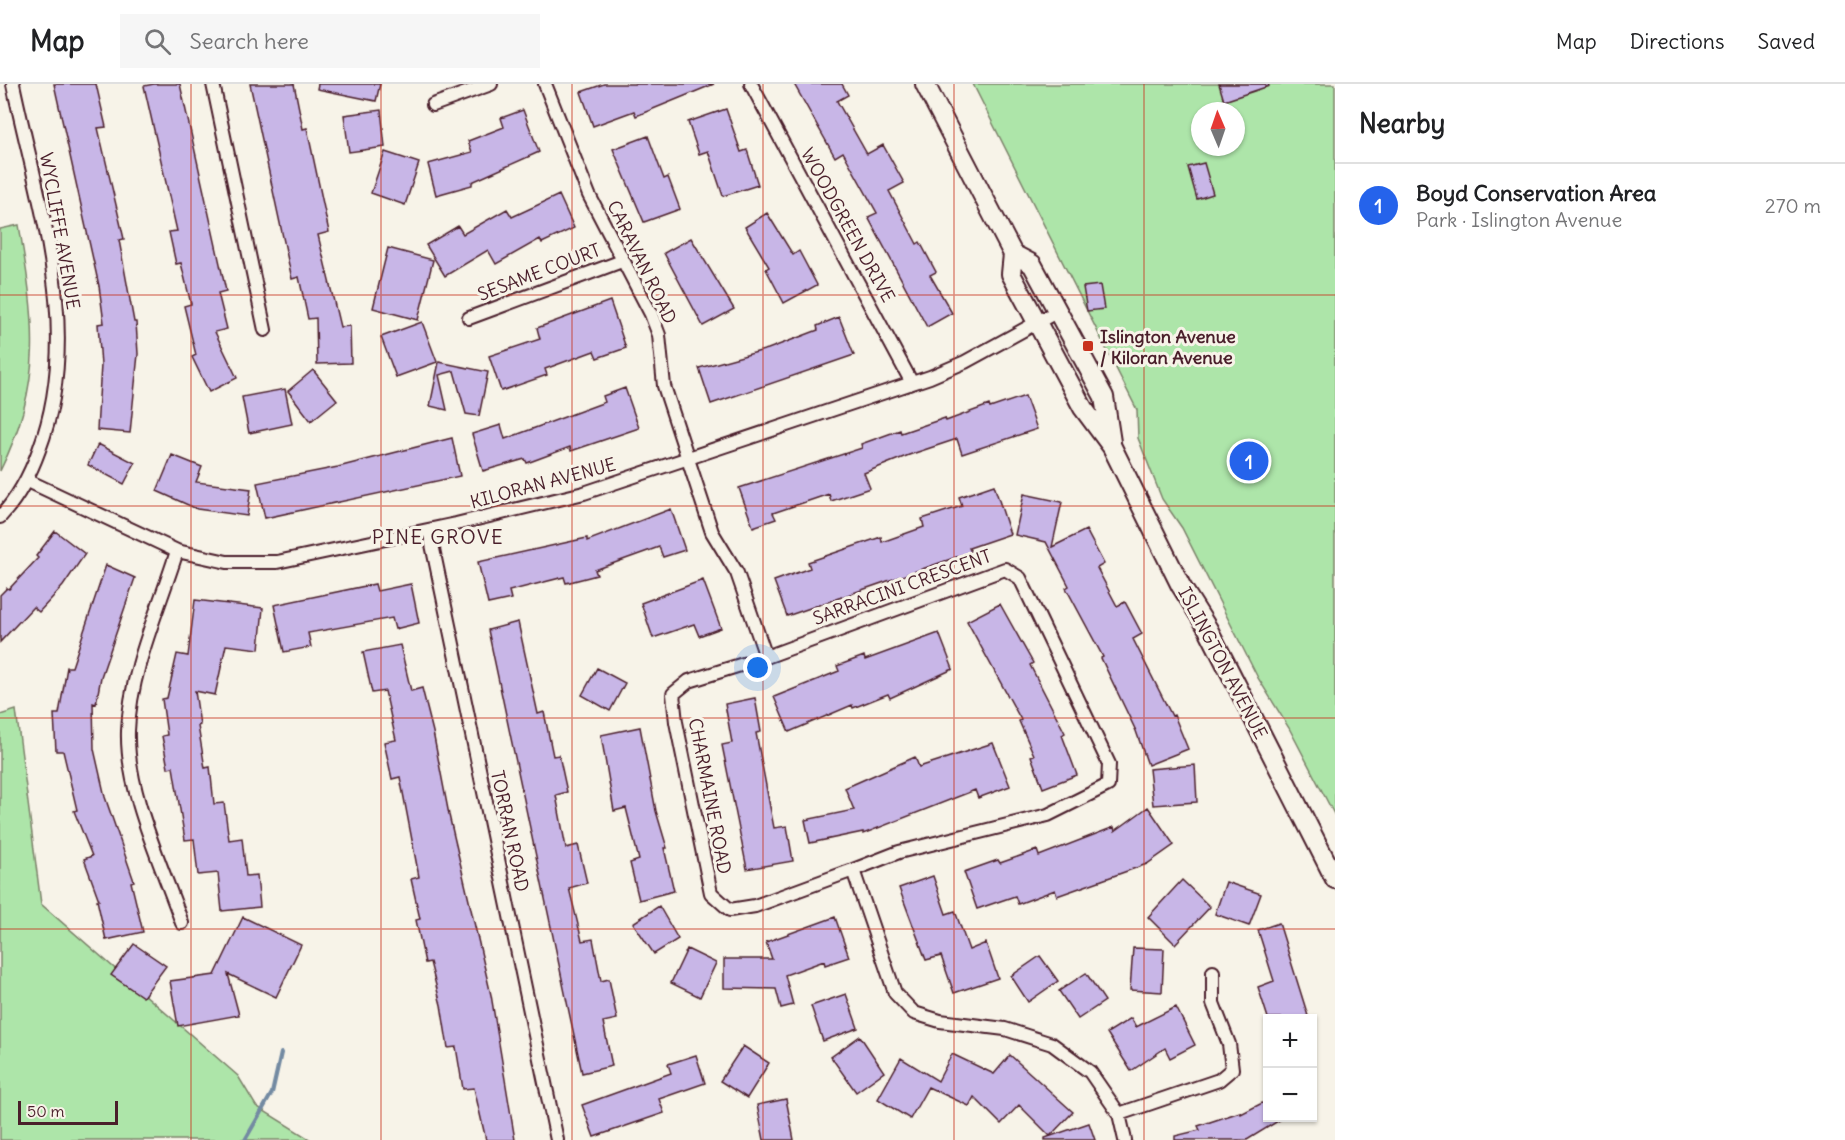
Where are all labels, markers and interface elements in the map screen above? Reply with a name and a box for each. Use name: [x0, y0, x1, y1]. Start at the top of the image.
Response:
search box: [120, 14, 540, 68]
text: Map: [30, 23, 84, 59]
icon: search: [141, 25, 174, 58]
text: Search here: [189, 27, 309, 55]
text: Map: [1556, 28, 1597, 55]
text: Directions: [1630, 28, 1724, 55]
text: Saved: [1757, 28, 1815, 55]
north arrow: [1191, 102, 1245, 156]
text: Nearby: [1359, 107, 1445, 140]
street label: WOODGREEN DRIVE: [796, 144, 900, 306]
street label: WYCLIFFE AVENUE: [35, 151, 85, 311]
text: Boyd Conservation Area: [1416, 179, 1656, 207]
text: 1: [1375, 193, 1382, 218]
text: 270 m: [1765, 193, 1821, 218]
street label: CARAVAN ROAD: [602, 197, 682, 327]
text: Park · Islington Avenue: [1416, 207, 1622, 232]
street label: SESAME COURT: [474, 238, 604, 306]
place label: Islington Avenue / Kiloran Avenue: [1100, 325, 1236, 369]
marker: Islington Avenue / Kiloran Avenue: [1081, 339, 1095, 353]
pin: 1: [1230, 438, 1268, 484]
street label: KILORAN AVENUE: [468, 452, 618, 514]
district label: PINE GROVE: [372, 524, 504, 549]
street label: SARRACINI CRESCENT: [810, 544, 994, 630]
street label: ISLINGTON AVENUE: [1173, 583, 1273, 743]
your location: [743, 653, 772, 682]
street label: CHARMAINE ROAD: [684, 716, 736, 876]
street label: TORRAN ROAD: [486, 768, 534, 894]
map controls: [1263, 1014, 1317, 1122]
button: +: [1263, 1014, 1317, 1068]
button: −: [1263, 1068, 1317, 1122]
scale bar: [18, 1098, 118, 1126]
text: 50 m: [27, 1101, 65, 1121]

